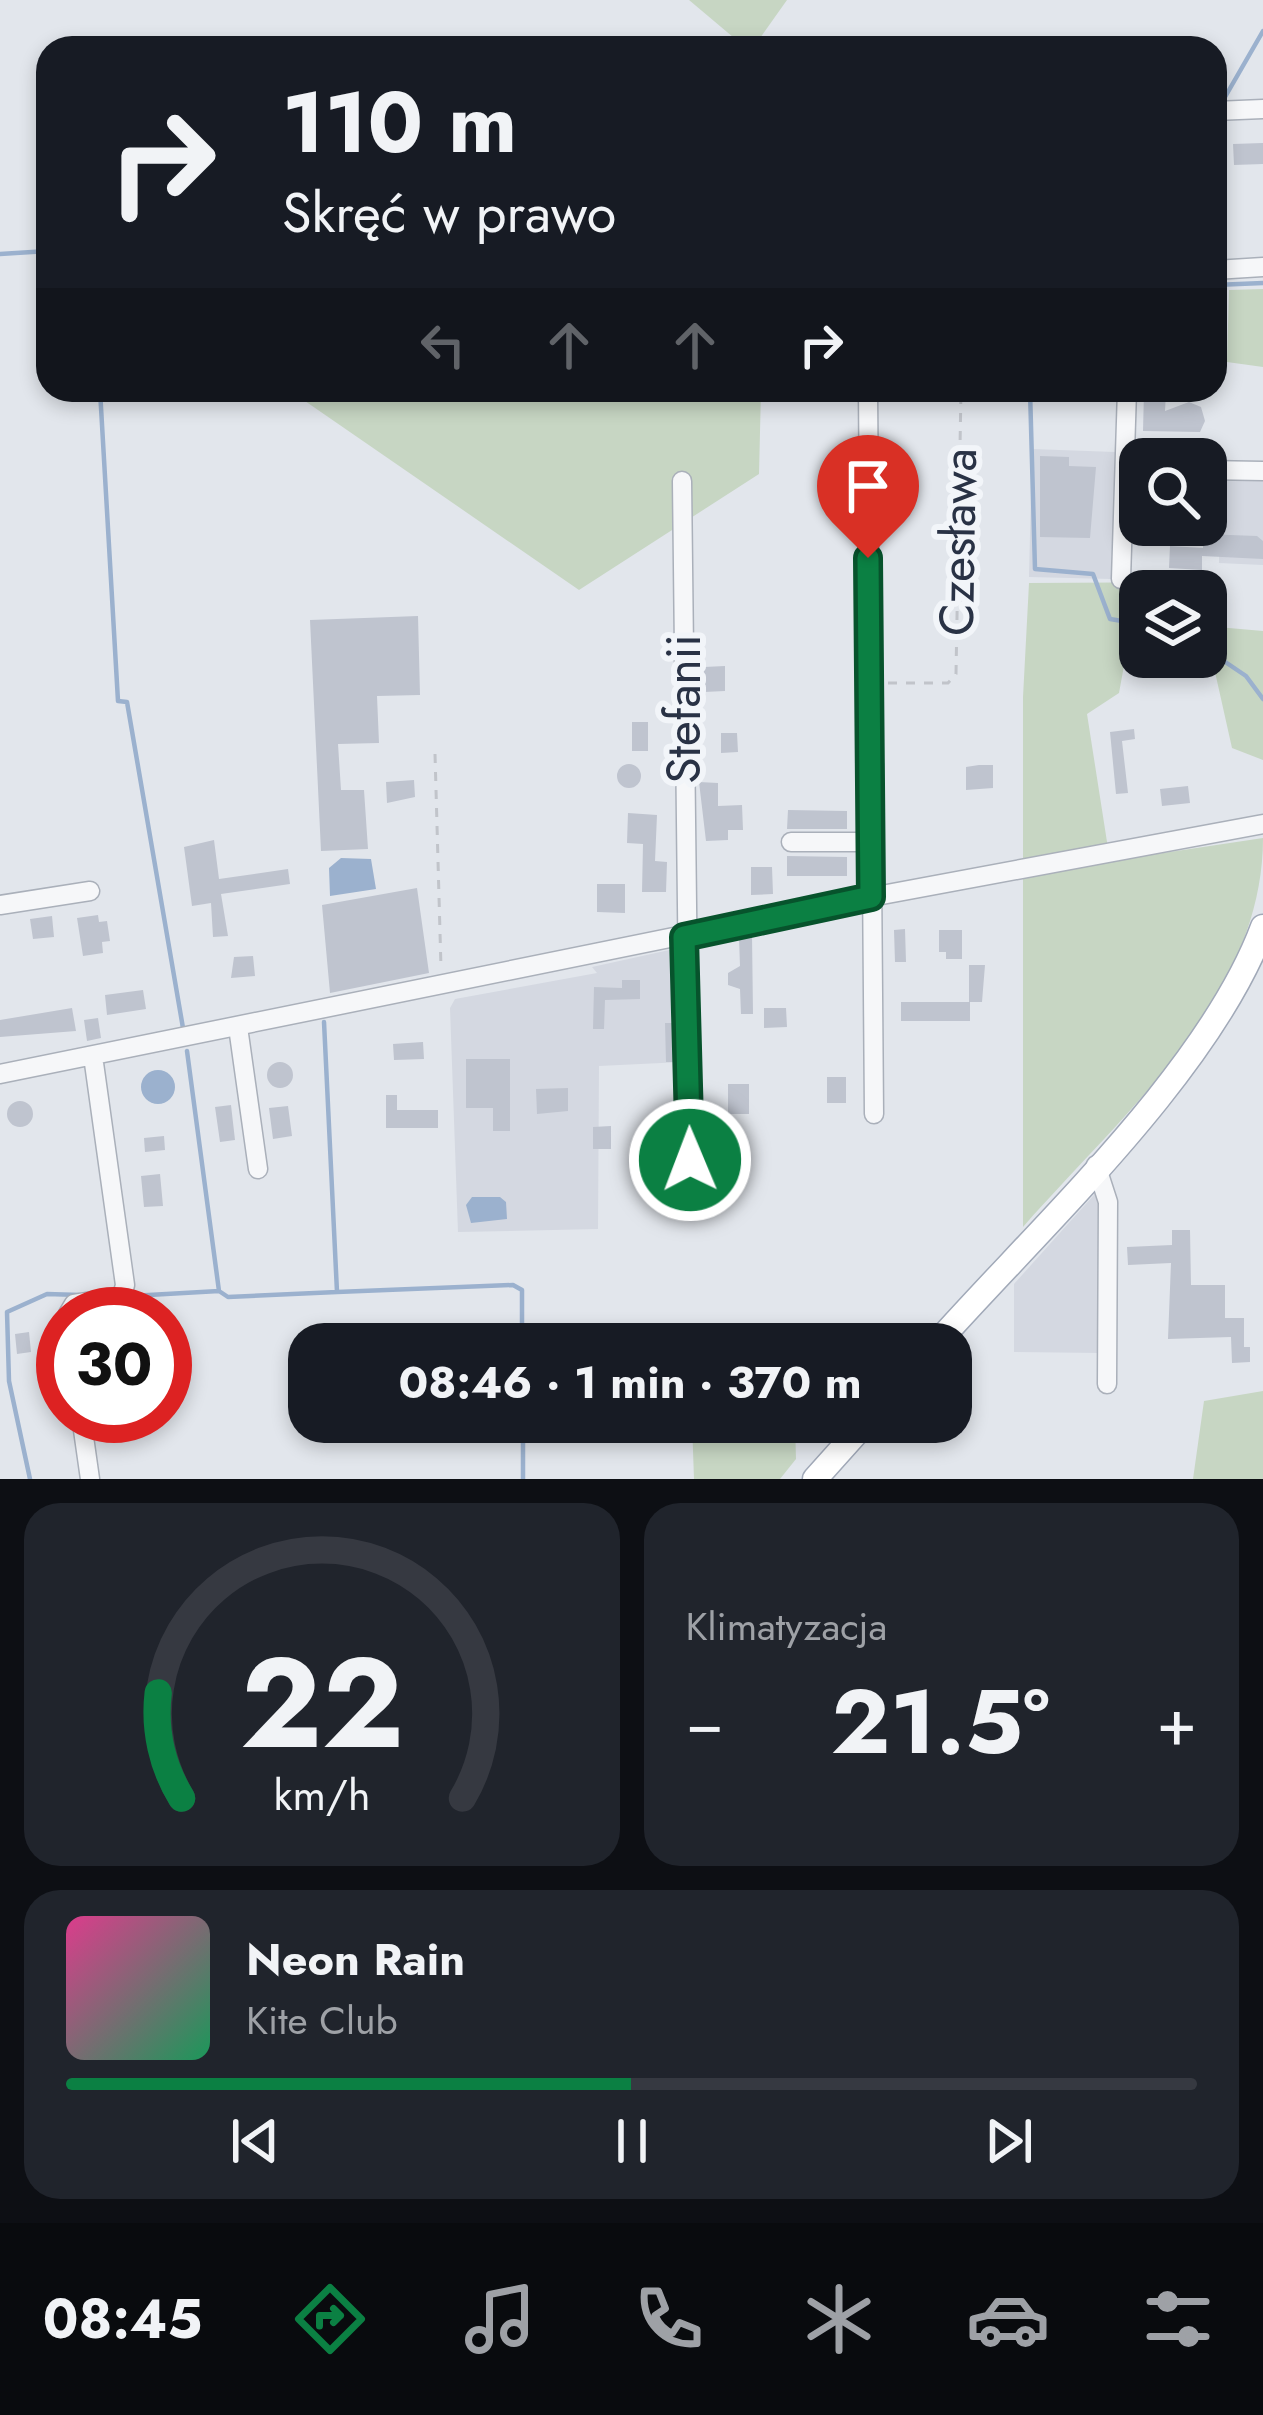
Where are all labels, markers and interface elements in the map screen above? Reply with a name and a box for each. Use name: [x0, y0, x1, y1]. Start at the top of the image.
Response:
text: 110 m: [282, 62, 517, 184]
icon: right: [84, 84, 240, 240]
text: Skręć w prawo: [282, 174, 616, 252]
icon: left: [410, 312, 476, 378]
icon: ahead: [536, 312, 602, 378]
icon: ahead: [662, 312, 728, 378]
icon: right: [788, 312, 854, 378]
pin: [817, 435, 919, 558]
map controls: [1119, 438, 1227, 678]
button: search: [1119, 438, 1227, 546]
street label: Czesława: [922, 447, 994, 637]
icon: arrive: [835, 453, 901, 519]
button: layers: [1119, 570, 1227, 678]
street label: Stefanii: [649, 634, 718, 784]
position arrow: [627, 1097, 753, 1223]
speed limit sign: 30: [36, 1287, 192, 1443]
text: 08:46 · 1 min · 370 m: [398, 1350, 862, 1415]
text: Klimatyzacja: [686, 1598, 887, 1655]
text: 22: [240, 1613, 404, 1794]
text: 21.5°: [831, 1657, 1050, 1787]
text: −: [686, 1674, 724, 1770]
text: +: [1156, 1674, 1197, 1770]
text: km/h: [273, 1763, 370, 1825]
text: Neon Rain: [246, 1927, 465, 1992]
text: Kite Club: [246, 1992, 398, 2049]
icon: previous: [222, 2108, 288, 2174]
icon: pause: [599, 2108, 665, 2174]
icon: next: [976, 2108, 1042, 2174]
icon: directions: [288, 2277, 372, 2361]
icon: music: [458, 2277, 542, 2361]
icon: phone: [627, 2277, 711, 2361]
icon: climate: [797, 2277, 881, 2361]
icon: car: [966, 2277, 1050, 2361]
icon: filters: [1136, 2277, 1220, 2361]
text: 08:45: [43, 2280, 202, 2358]

